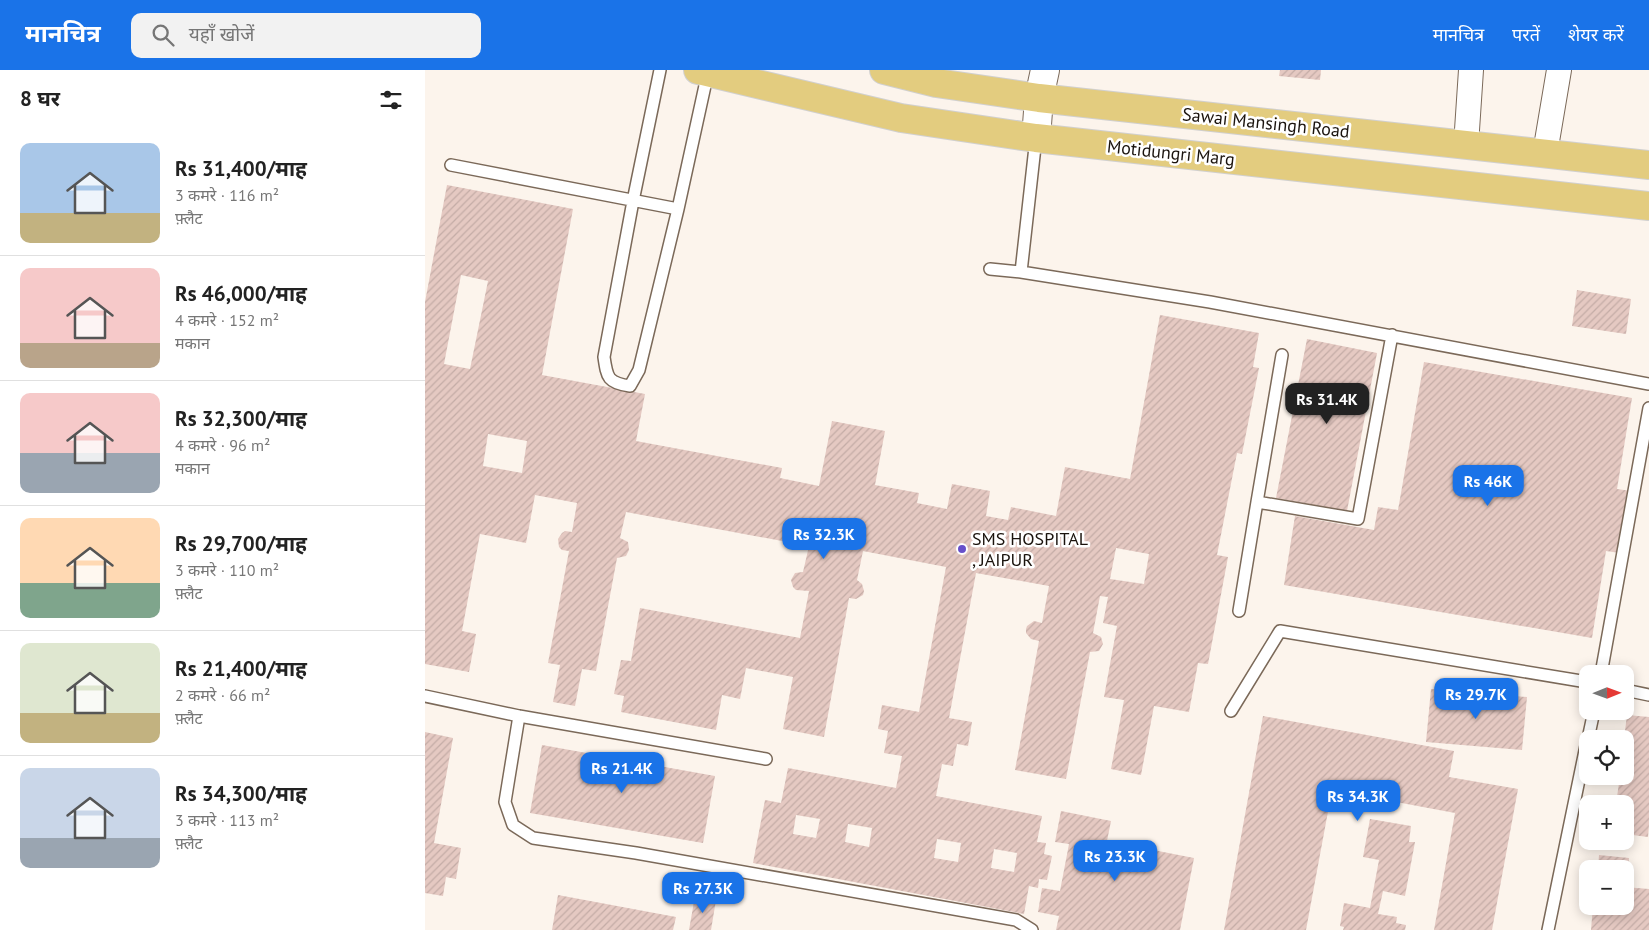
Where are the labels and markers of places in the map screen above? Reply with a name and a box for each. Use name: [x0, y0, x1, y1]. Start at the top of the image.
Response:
pin: Rs 31.4K: [1275, 382, 1379, 425]
pin: Rs 46K: [1447, 464, 1529, 507]
pin: Rs 32.3K: [772, 518, 876, 560]
place label: SMS HOSPITAL , JAIPUR: [972, 527, 1088, 571]
marker: SMS HOSPITAL , JAIPUR: [956, 543, 968, 555]
pin: Rs 29.7K: [1424, 678, 1528, 720]
pin: Rs 21.4K: [570, 752, 674, 794]
pin: Rs 34.3K: [1306, 780, 1410, 822]
pin: Rs 23.3K: [1063, 840, 1167, 882]
pin: Rs 27.3K: [651, 872, 755, 914]

